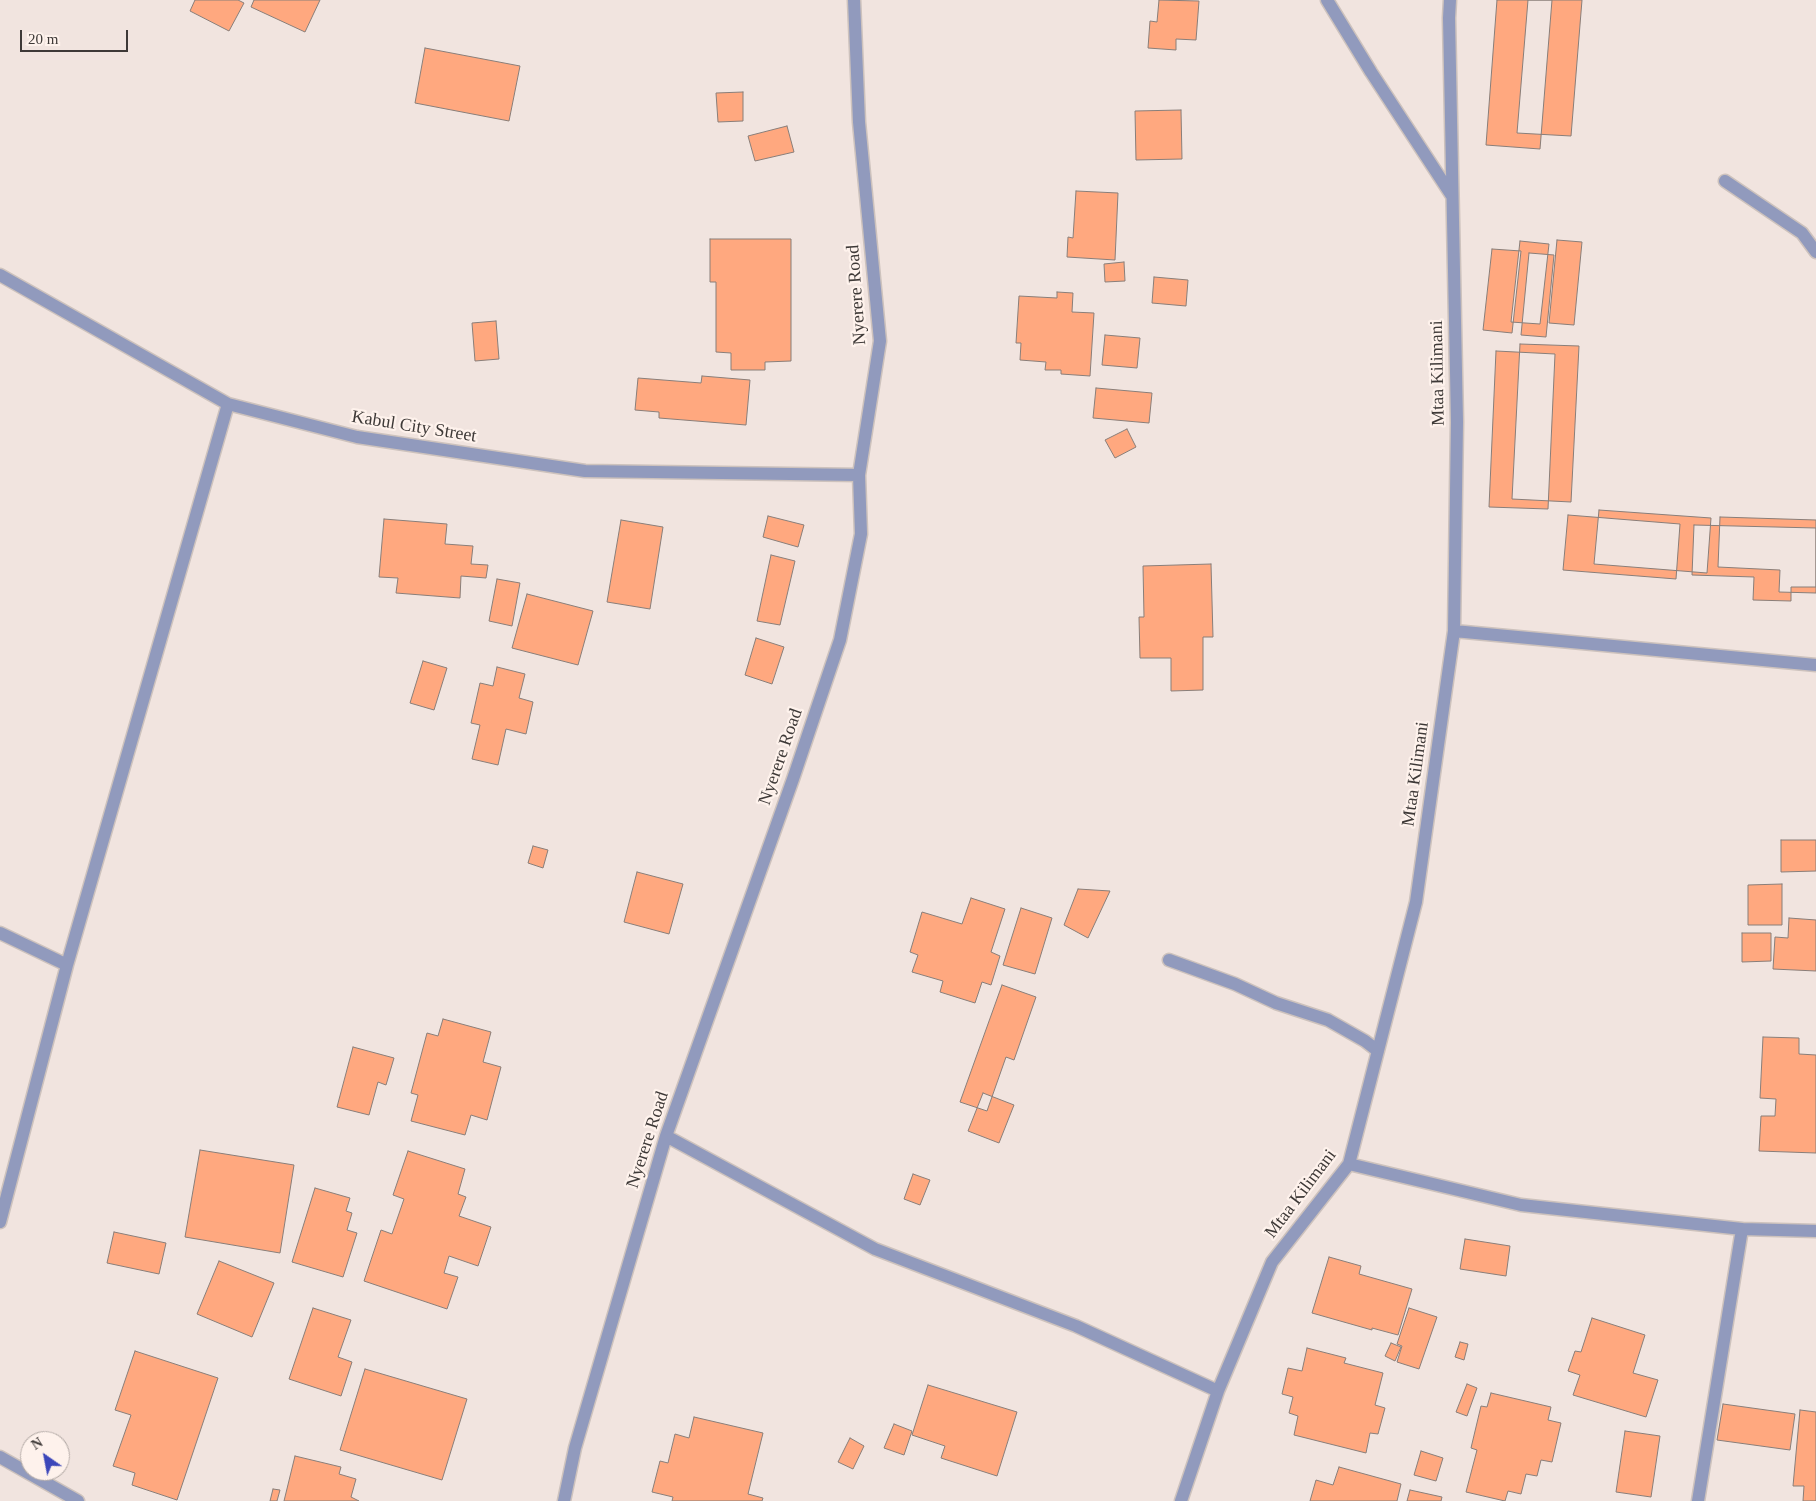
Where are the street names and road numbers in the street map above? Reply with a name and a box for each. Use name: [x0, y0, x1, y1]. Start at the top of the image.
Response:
street label: Nyerere Road: [843, 244, 871, 346]
street label: Mtaa Kilimani: [1426, 320, 1450, 426]
street label: Kabul City Street: [350, 406, 478, 448]
street label: Nyerere Road: [754, 706, 808, 808]
street label: Mtaa Kilimani: [1398, 720, 1434, 828]
street label: Nyerere Road: [622, 1089, 674, 1191]
street label: Mtaa Kilimani: [1261, 1145, 1341, 1243]

